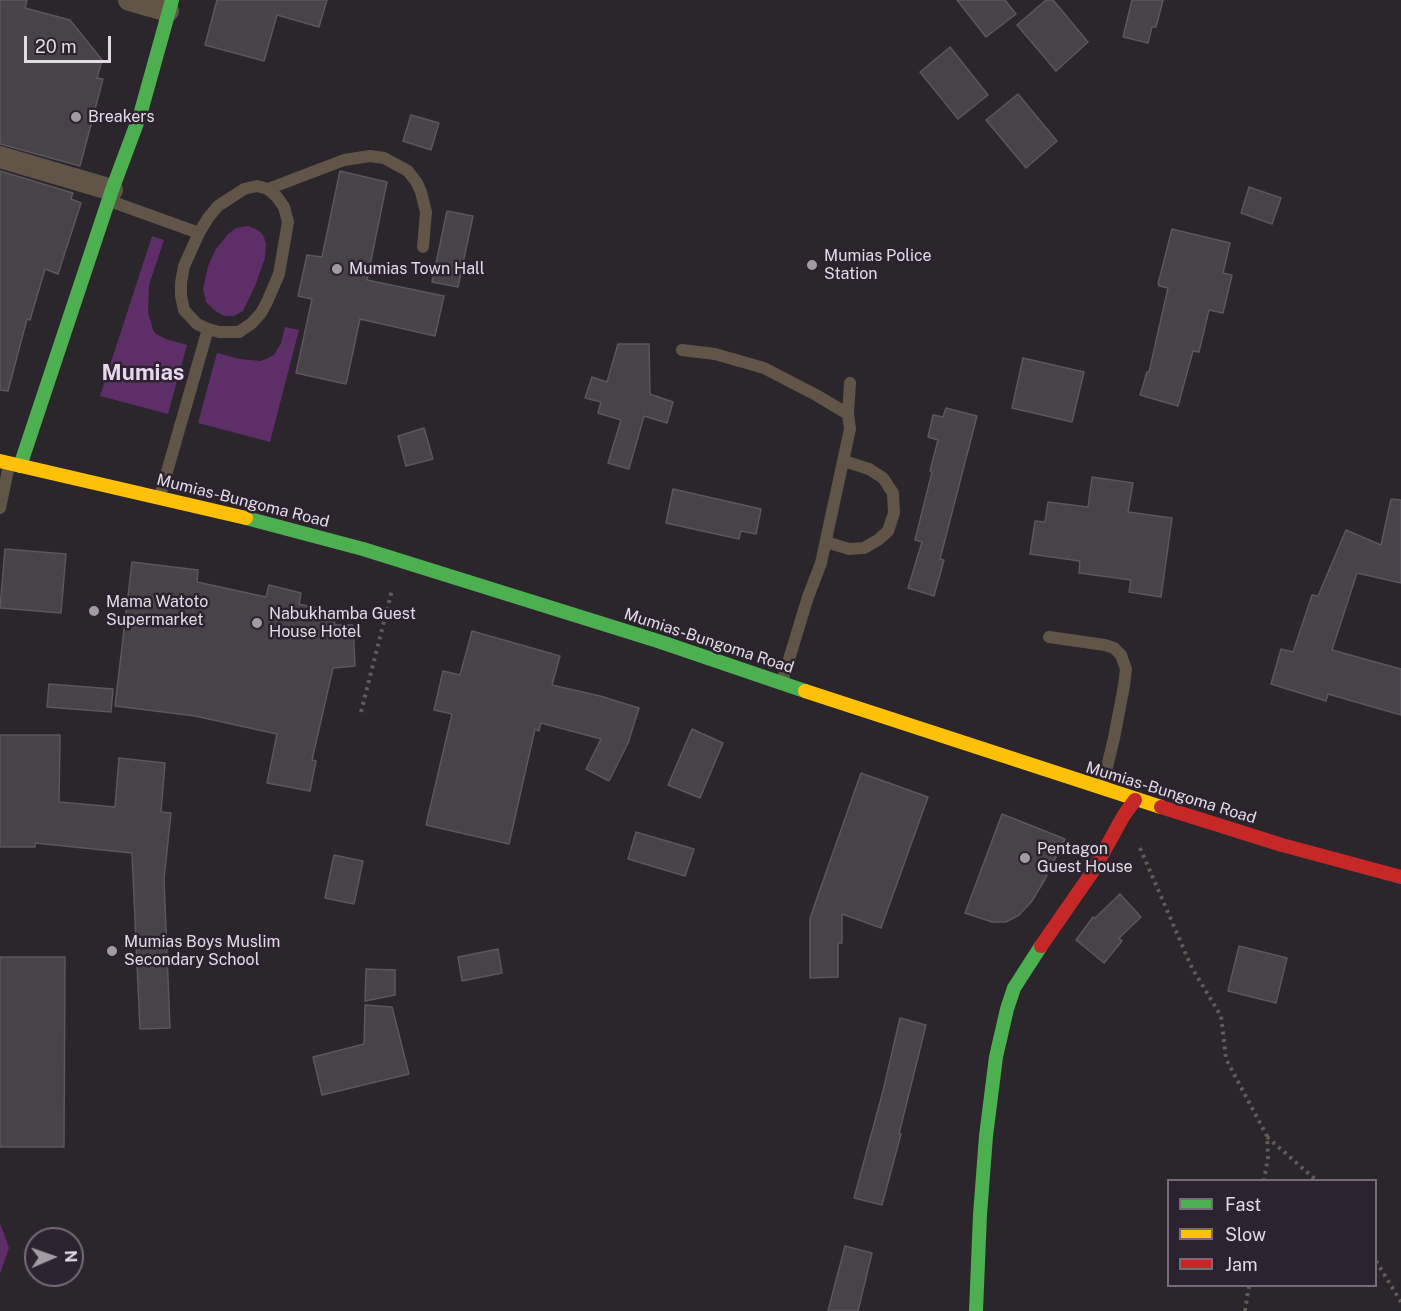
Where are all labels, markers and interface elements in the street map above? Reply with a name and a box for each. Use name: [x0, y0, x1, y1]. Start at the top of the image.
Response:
scale bar: [27, 24, 114, 62]
text: 20 m: [35, 36, 77, 57]
place label: Breakers: [88, 107, 155, 127]
marker: Breakers: [69, 110, 83, 124]
place label: Mumias Police Station: [824, 246, 932, 284]
marker: Mumias Police Station: [805, 258, 819, 272]
place label: Mumias Town Hall: [349, 259, 485, 279]
marker: Mumias Town Hall: [330, 262, 344, 276]
district label: Mumias: [102, 360, 184, 386]
street label: Mumias-Bungoma Road: [155, 470, 331, 532]
place label: Mama Watoto Supermarket: [106, 592, 208, 630]
marker: Mama Watoto Supermarket: [87, 604, 101, 618]
place label: Nabukhamba Guest House Hotel: [269, 604, 416, 642]
street label: Mumias-Bungoma Road: [622, 604, 796, 678]
marker: Nabukhamba Guest House Hotel: [250, 616, 264, 630]
street label: Mumias-Bungoma Road: [1083, 758, 1259, 828]
place label: Pentagon Guest House: [1037, 839, 1133, 877]
marker: Pentagon Guest House: [1018, 851, 1032, 865]
place label: Mumias Boys Muslim Secondary School: [124, 932, 280, 970]
marker: Mumias Boys Muslim Secondary School: [105, 944, 119, 958]
legend: [1167, 1179, 1377, 1287]
text: Fast: [1225, 1194, 1261, 1215]
text: Slow: [1225, 1224, 1266, 1245]
north arrow: [24, 1227, 84, 1287]
text: N: [61, 1250, 80, 1263]
text: Jam: [1225, 1254, 1258, 1275]

